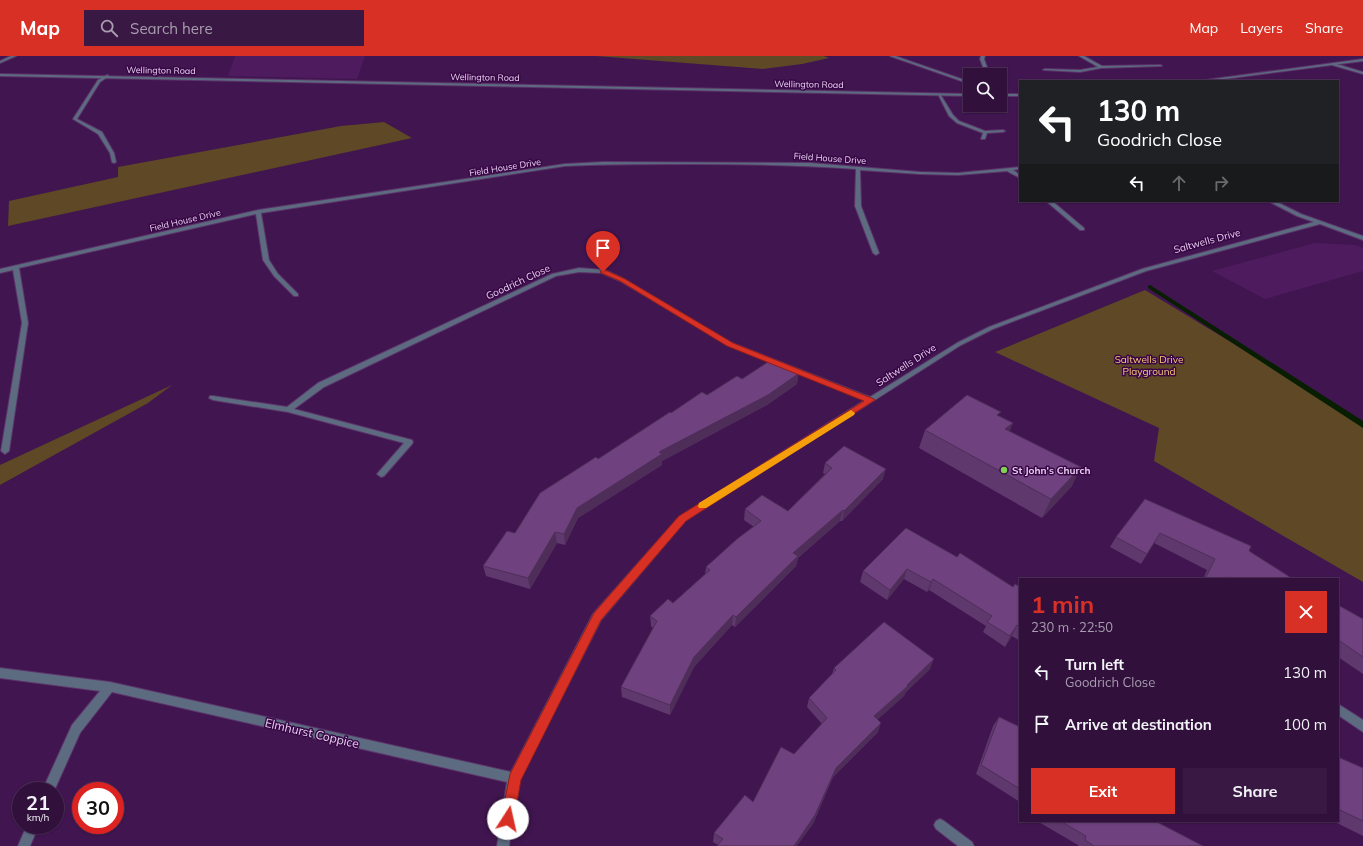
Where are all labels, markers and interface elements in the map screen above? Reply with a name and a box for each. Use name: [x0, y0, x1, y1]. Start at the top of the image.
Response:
search box: [84, 10, 364, 46]
text: Map: [20, 16, 60, 40]
icon: search: [98, 17, 120, 39]
text: Search here: [130, 19, 213, 38]
text: Map: [1189, 19, 1218, 37]
text: Layers: [1240, 19, 1283, 37]
text: Share: [1305, 19, 1343, 37]
street label: Wellington Road: [126, 64, 196, 76]
map controls: [963, 68, 1007, 112]
button: search: [963, 68, 1007, 112]
street label: Wellington Road: [450, 71, 520, 83]
street label: Wellington Road: [774, 78, 844, 90]
text: 130 m: [1097, 93, 1180, 128]
icon: left: [1031, 96, 1083, 148]
text: Goodrich Close: [1097, 128, 1222, 151]
street label: Field House Drive: [793, 150, 867, 166]
street label: Field House Drive: [468, 156, 542, 178]
icon: left: [1126, 172, 1148, 194]
icon: ahead: [1168, 172, 1190, 194]
icon: right: [1210, 172, 1232, 194]
street label: Field House Drive: [148, 206, 222, 234]
street label: Saltwells Drive: [1172, 226, 1242, 256]
pin: [586, 231, 620, 272]
icon: arrive: [592, 237, 614, 259]
street label: Goodrich Close: [484, 261, 552, 303]
street label: Saltwells Drive: [874, 341, 938, 389]
park label: Saltwells Drive Playground: [1115, 353, 1183, 378]
place label: St John's Church: [1012, 464, 1090, 477]
marker: St John's Church: [999, 465, 1009, 475]
text: 1 min: [1031, 589, 1094, 619]
button: close: [1285, 591, 1327, 633]
text: 230 m · 22:50: [1031, 619, 1113, 635]
text: Turn left: [1065, 655, 1124, 674]
icon: left: [1031, 661, 1053, 683]
text: 130 m: [1283, 663, 1327, 682]
text: Goodrich Close: [1065, 674, 1155, 690]
icon: arrive: [1031, 713, 1053, 735]
street label: Elmhurst Coppice: [263, 715, 361, 751]
text: Arrive at destination: [1065, 715, 1212, 734]
text: 100 m: [1283, 715, 1327, 734]
button: Exit: [1031, 768, 1175, 814]
button: Share: [1183, 768, 1327, 814]
speed limit sign: 30: [72, 782, 124, 834]
text: 21: [26, 790, 50, 815]
position arrow: [487, 798, 529, 840]
text: km/h: [27, 811, 49, 824]

